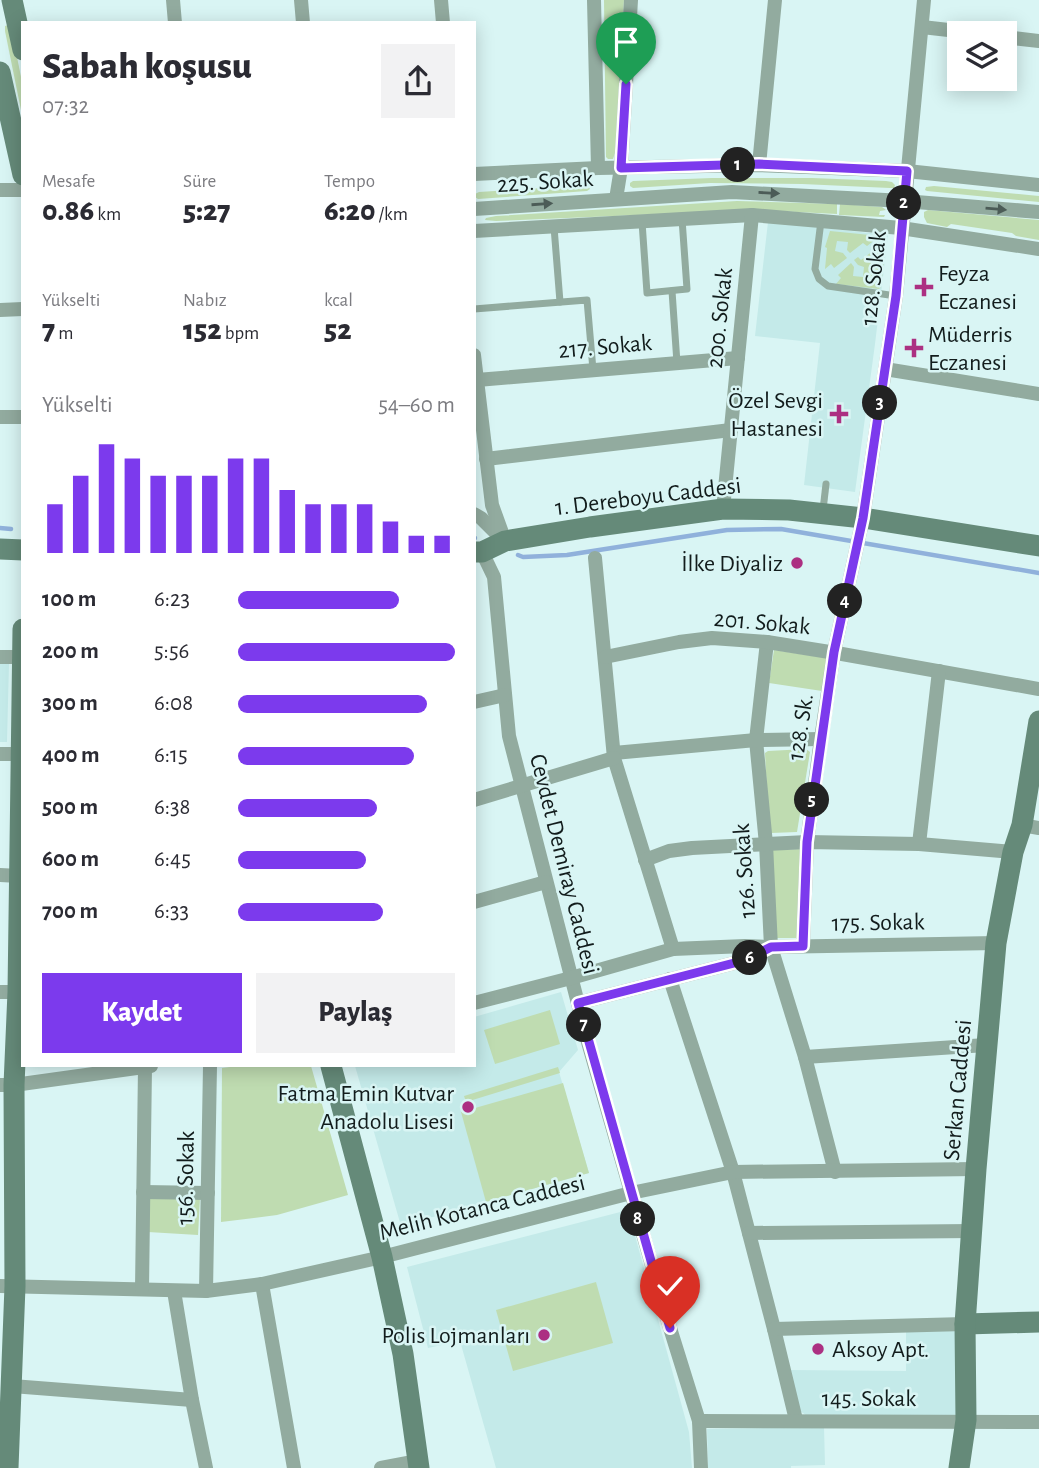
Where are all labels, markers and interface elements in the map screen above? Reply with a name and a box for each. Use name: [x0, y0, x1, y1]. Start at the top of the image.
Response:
pin: [596, 12.0, 656, 84]
map controls: [947, 21, 1017, 91]
button: layers: [947, 21, 1017, 91]
icon: arrive: [607, 23, 645, 61]
button: share: [381, 44, 455, 118]
text: Sabah koşusu: [42, 48, 252, 86]
text: 07:32: [42, 95, 89, 118]
pin: 1: [720, 148, 756, 182]
text: 1: [734, 155, 741, 174]
street label: 225. Sokak: [496, 167, 594, 197]
text: Mesafe: [42, 172, 95, 191]
text: Süre: [183, 172, 216, 191]
text: Tempo: [324, 172, 375, 191]
pin: 2: [886, 186, 922, 220]
one-way arrow: [759, 187, 781, 198]
text: 2: [899, 193, 908, 212]
text: 0.86: [42, 196, 94, 226]
text: 5:27: [183, 196, 231, 226]
text: 6:20: [324, 196, 375, 226]
one-way arrow: [532, 198, 554, 209]
one-way arrow: [985, 204, 1007, 215]
text: km: [94, 205, 121, 224]
text: /km: [375, 205, 408, 224]
street label: 128. Sokak: [857, 229, 891, 327]
place label: Feyza Eczanesi: [938, 262, 1017, 314]
street label: 200. Sokak: [703, 267, 737, 370]
marker: Feyza Eczanesi: [916, 279, 932, 295]
text: Yükselti: [42, 291, 100, 310]
text: Nabız: [183, 291, 227, 310]
text: kcal: [324, 291, 353, 310]
text: 7: [42, 315, 55, 345]
text: 152: [183, 315, 222, 345]
text: 52: [324, 315, 352, 345]
place label: Müderris Eczanesi: [928, 323, 1012, 375]
text: m: [55, 324, 74, 343]
text: bpm: [222, 324, 259, 343]
street label: 217. Sokak: [557, 331, 653, 363]
marker: Müderris Eczanesi: [906, 340, 922, 356]
pin: 3: [862, 386, 898, 420]
place label: Özel Sevgi Hastanesi: [728, 388, 823, 441]
text: 3: [875, 393, 884, 412]
text: Yükselti: [42, 394, 113, 417]
text: 54–60 m: [378, 394, 455, 417]
marker: Özel Sevgi Hastanesi: [829, 404, 849, 424]
street label: 1. Dereboyu Caddesi: [554, 474, 743, 520]
place label: İlke Diyaliz: [681, 551, 783, 576]
marker: İlke Diyaliz: [789, 555, 805, 571]
pin: 4: [828, 584, 862, 618]
text: 100 m: [42, 588, 96, 611]
text: 6:23: [154, 588, 190, 611]
text: 4: [840, 591, 849, 610]
street label: 201. Sokak: [713, 607, 811, 639]
text: 200 m: [42, 640, 99, 663]
text: 5:56: [154, 640, 189, 663]
text: 300 m: [42, 692, 98, 715]
text: 6:08: [154, 692, 193, 715]
street label: 128. Sk.: [784, 692, 818, 762]
text: 400 m: [42, 744, 100, 767]
text: 6:15: [154, 744, 188, 767]
street label: Cevdet Demiray Caddesi: [525, 752, 603, 977]
pin: 5: [794, 782, 830, 818]
text: 5: [807, 790, 816, 809]
text: 500 m: [42, 796, 98, 819]
text: 6:38: [154, 796, 190, 819]
street label: 126. Sokak: [730, 823, 760, 919]
text: 600 m: [42, 848, 99, 871]
text: 6:45: [154, 848, 191, 871]
text: 700 m: [42, 900, 98, 923]
text: 6:33: [154, 900, 189, 923]
street label: 175. Sokak: [831, 910, 925, 936]
pin: 6: [732, 940, 768, 976]
text: 6: [745, 948, 754, 967]
button: Kaydet: [42, 973, 242, 1053]
button: Paylaş: [256, 973, 455, 1053]
pin: 7: [566, 1007, 602, 1042]
text: 7: [579, 1015, 588, 1034]
street label: Serkan Caddesi: [940, 1019, 976, 1162]
place label: Fatma Emin Kutvar Anadolu Lisesi: [278, 1082, 454, 1134]
marker: Fatma Emin Kutvar Anadolu Lisesi: [460, 1099, 476, 1115]
street label: 156. Sokak: [173, 1131, 199, 1225]
street label: Melih Kotanca Caddesi: [377, 1171, 588, 1245]
pin: 8: [620, 1202, 656, 1236]
text: 8: [633, 1209, 642, 1228]
pin: [640, 1256, 700, 1328]
icon: check: [651, 1267, 689, 1305]
place label: Polis Lojmanları: [382, 1324, 530, 1348]
marker: Polis Lojmanları: [536, 1327, 552, 1343]
place label: Aksoy Apt.: [832, 1338, 929, 1362]
marker: Aksoy Apt.: [810, 1341, 826, 1357]
street label: 145. Sokak: [822, 1387, 916, 1411]

